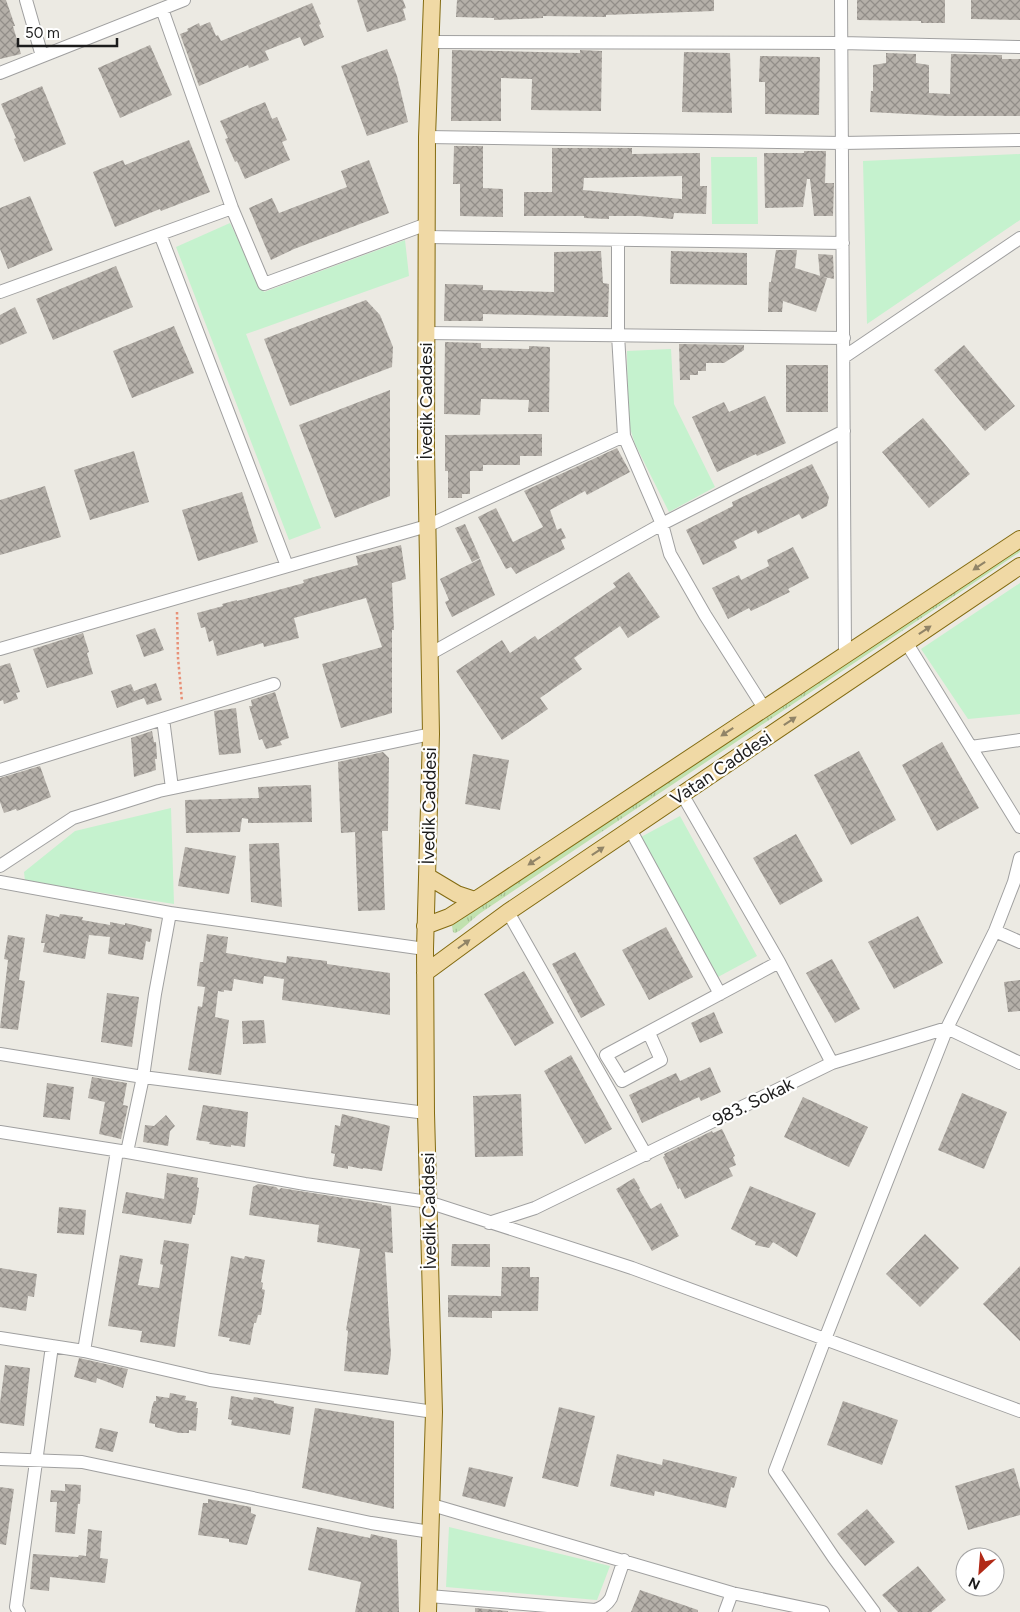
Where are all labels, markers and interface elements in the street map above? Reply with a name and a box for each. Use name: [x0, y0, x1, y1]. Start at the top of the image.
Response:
scale bar: [18, 15, 116, 47]
text: 50 m: [25, 24, 60, 42]
street label: İvedik Caddesi: [415, 342, 437, 460]
one-way arrow: [973, 561, 986, 571]
one-way arrow: [918, 625, 931, 635]
one-way arrow: [783, 716, 797, 726]
street label: Vatan Caddesi: [666, 726, 776, 810]
one-way arrow: [720, 727, 734, 737]
street label: İvedik Caddesi: [417, 747, 441, 865]
one-way arrow: [591, 846, 604, 856]
one-way arrow: [527, 857, 540, 866]
one-way arrow: [458, 940, 471, 950]
street label: 983. Sokak: [709, 1073, 797, 1131]
street label: İvedik Caddesi: [417, 1152, 441, 1270]
north arrow: [955, 1547, 1005, 1597]
text: N: [966, 1573, 983, 1593]

